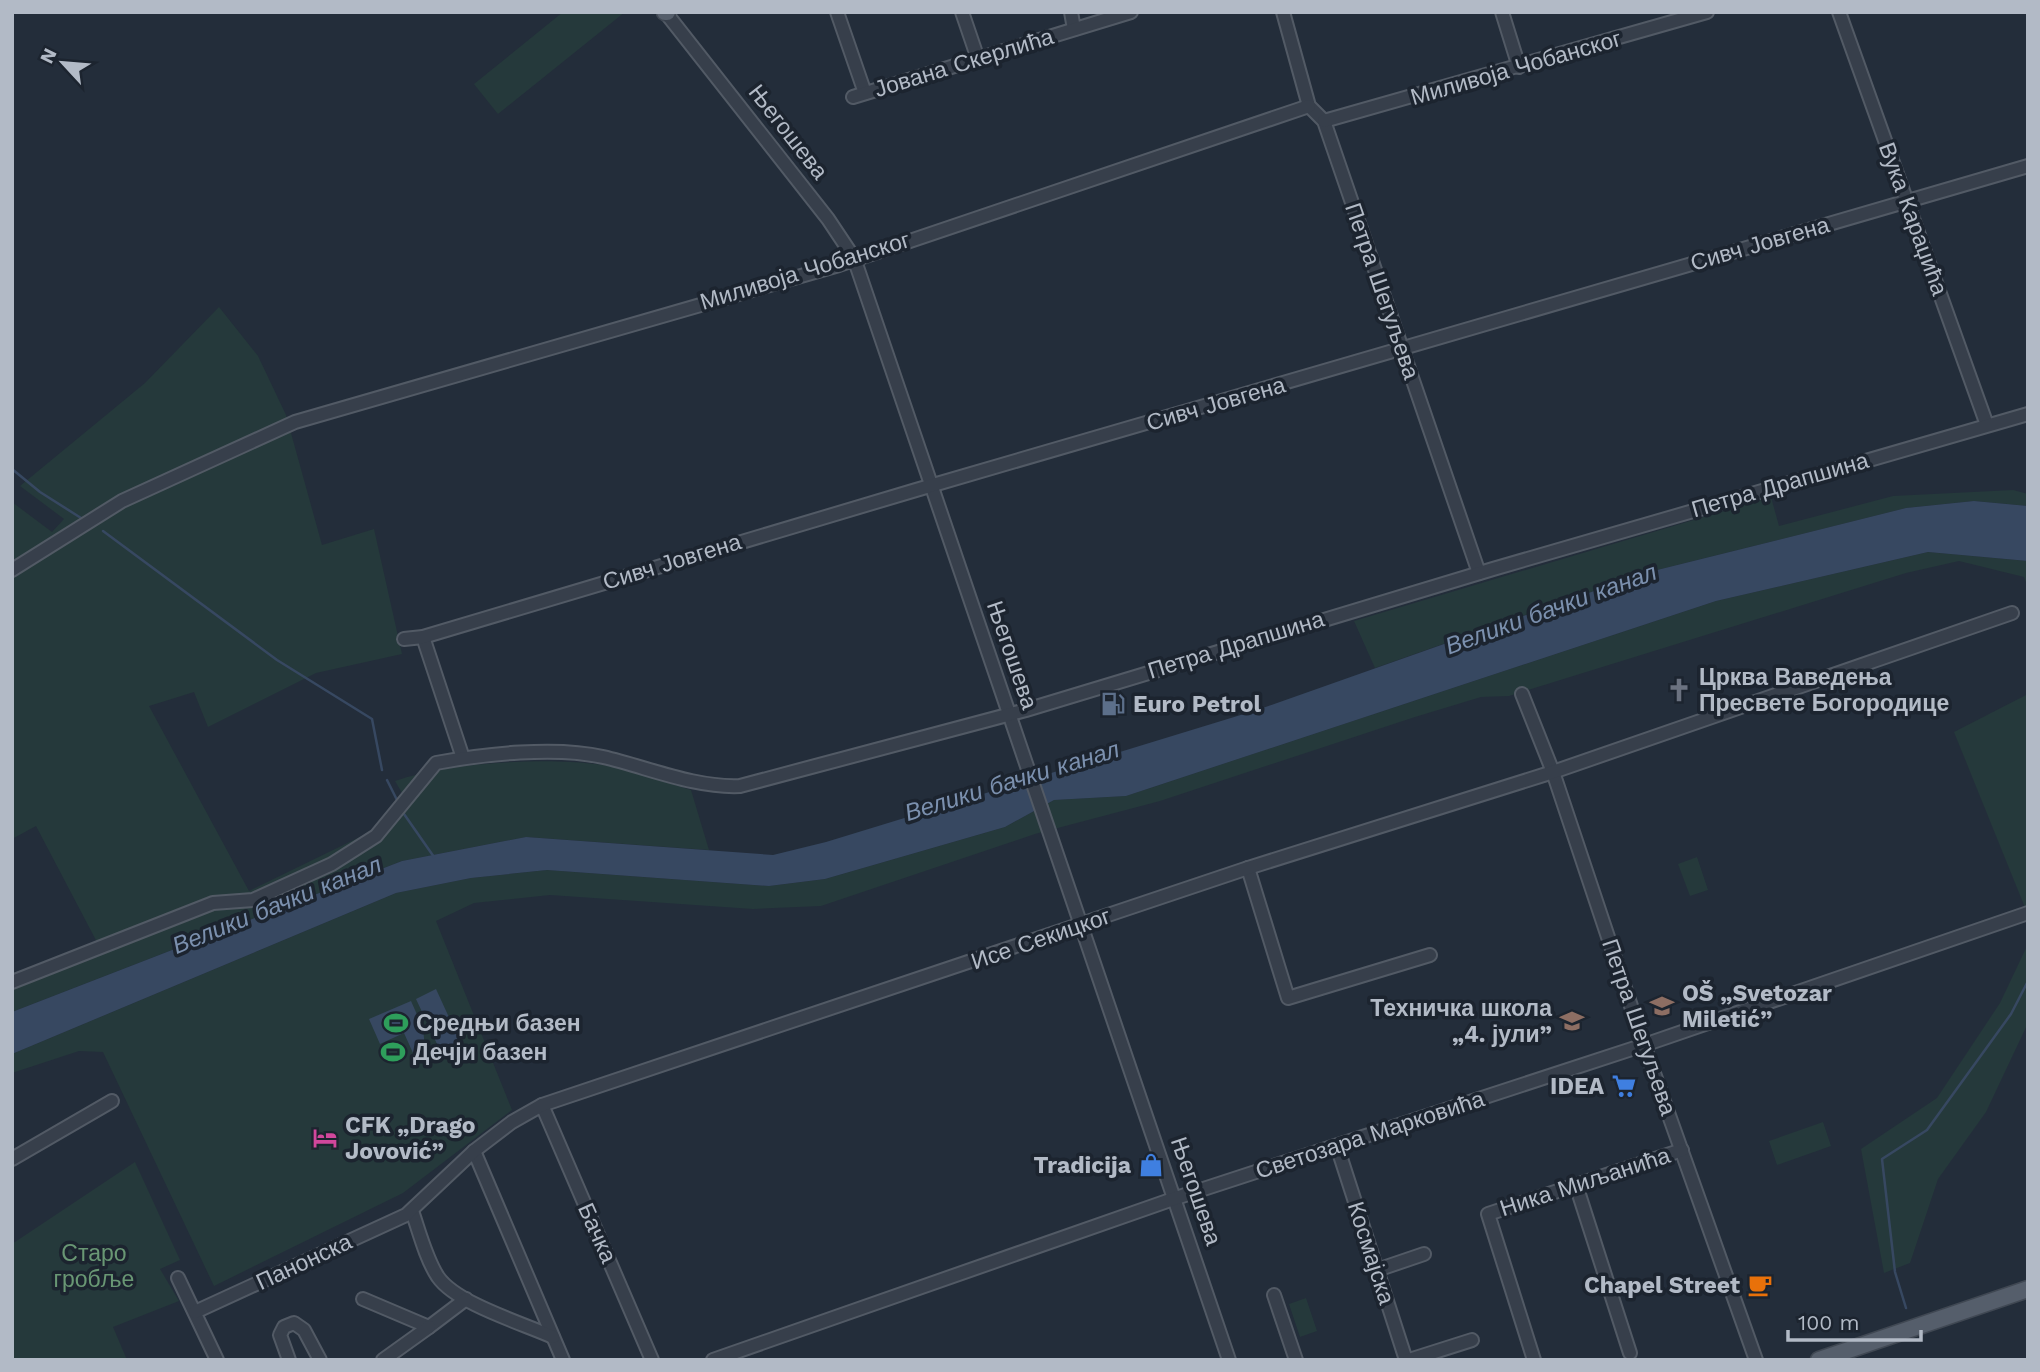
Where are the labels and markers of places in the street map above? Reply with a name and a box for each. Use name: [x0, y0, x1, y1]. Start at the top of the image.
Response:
place label: Црква Ваведења Пресвете Богородице: [1699, 664, 1949, 717]
church icon: Црква Ваведења Пресвете Богородице: [1665, 676, 1693, 704]
fuel station icon: Euro Petrol: [1099, 690, 1127, 718]
place label: Euro Petrol: [1133, 691, 1261, 718]
place label: OŠ „Svetozar Miletić”: [1682, 980, 1832, 1033]
school or university icon: OŠ „Svetozar Miletić”: [1648, 992, 1676, 1020]
place label: Техничка школа „4. јули”: [1370, 995, 1552, 1048]
school or university icon: Техничка школа „4. јули”: [1558, 1007, 1586, 1035]
sports icon: Средњи базен: [382, 1009, 410, 1037]
place label: Средњи базен: [416, 1010, 581, 1037]
sports icon: Дечји базен: [379, 1038, 407, 1066]
place label: Дечји базен: [413, 1039, 547, 1066]
supermarket icon: IDEA: [1610, 1072, 1638, 1100]
place label: IDEA: [1550, 1073, 1604, 1100]
place label: CFK „Drago Jovović”: [345, 1112, 476, 1165]
hotel icon: CFK „Drago Jovović”: [311, 1124, 339, 1152]
shop icon: Tradicija: [1137, 1151, 1165, 1179]
place label: Tradicija: [1034, 1152, 1132, 1179]
cafe icon: Chapel Street: [1746, 1271, 1774, 1299]
place label: Chapel Street: [1584, 1272, 1740, 1299]

